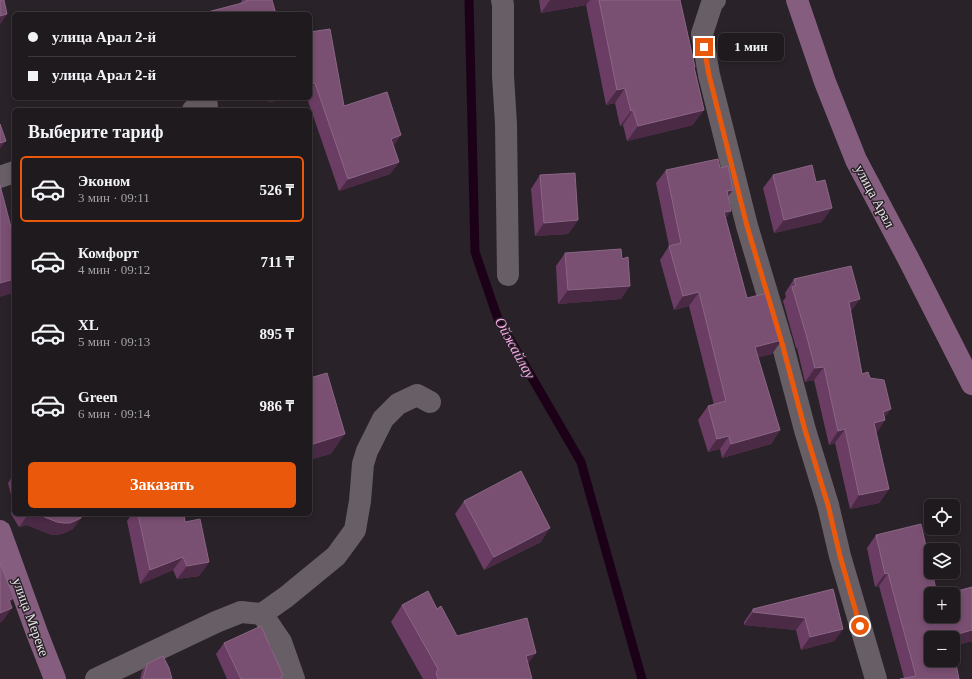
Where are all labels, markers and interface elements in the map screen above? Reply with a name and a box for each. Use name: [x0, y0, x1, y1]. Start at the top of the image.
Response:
text: улица Арал 2-й: [52, 29, 156, 45]
callout: 1 мин: [718, 33, 784, 61]
route end: [695, 38, 713, 56]
text: 1 мин: [734, 39, 768, 54]
text: улица Арал 2-й: [52, 67, 156, 83]
text: Выберите тариф: [28, 122, 163, 142]
street label: улица Арал: [852, 162, 897, 230]
icon: car: [30, 171, 66, 207]
text: Эконом: [78, 173, 130, 189]
text: 526 ₸: [260, 182, 294, 198]
text: 3 мин · 09:11: [78, 190, 150, 205]
icon: car: [30, 243, 66, 279]
text: Комфорт: [78, 245, 139, 261]
text: 711 ₸: [260, 254, 294, 270]
text: 4 мин · 09:12: [78, 262, 150, 277]
water label: Ойжайлау: [492, 314, 539, 382]
icon: car: [30, 315, 66, 351]
text: XL: [78, 317, 99, 333]
text: 895 ₸: [260, 326, 294, 342]
text: 5 мин · 09:13: [78, 334, 150, 349]
icon: car: [30, 387, 66, 423]
text: Green: [78, 389, 118, 405]
text: 986 ₸: [260, 398, 294, 414]
text: 6 мин · 09:14: [78, 406, 150, 421]
button: Заказать: [28, 462, 296, 508]
map controls: [924, 499, 960, 667]
button: locate: [924, 499, 960, 535]
button: layers: [924, 543, 960, 579]
street label: улица Мереке: [9, 576, 52, 658]
button: +: [924, 587, 960, 623]
route start: [851, 617, 869, 635]
button: −: [924, 631, 960, 667]

